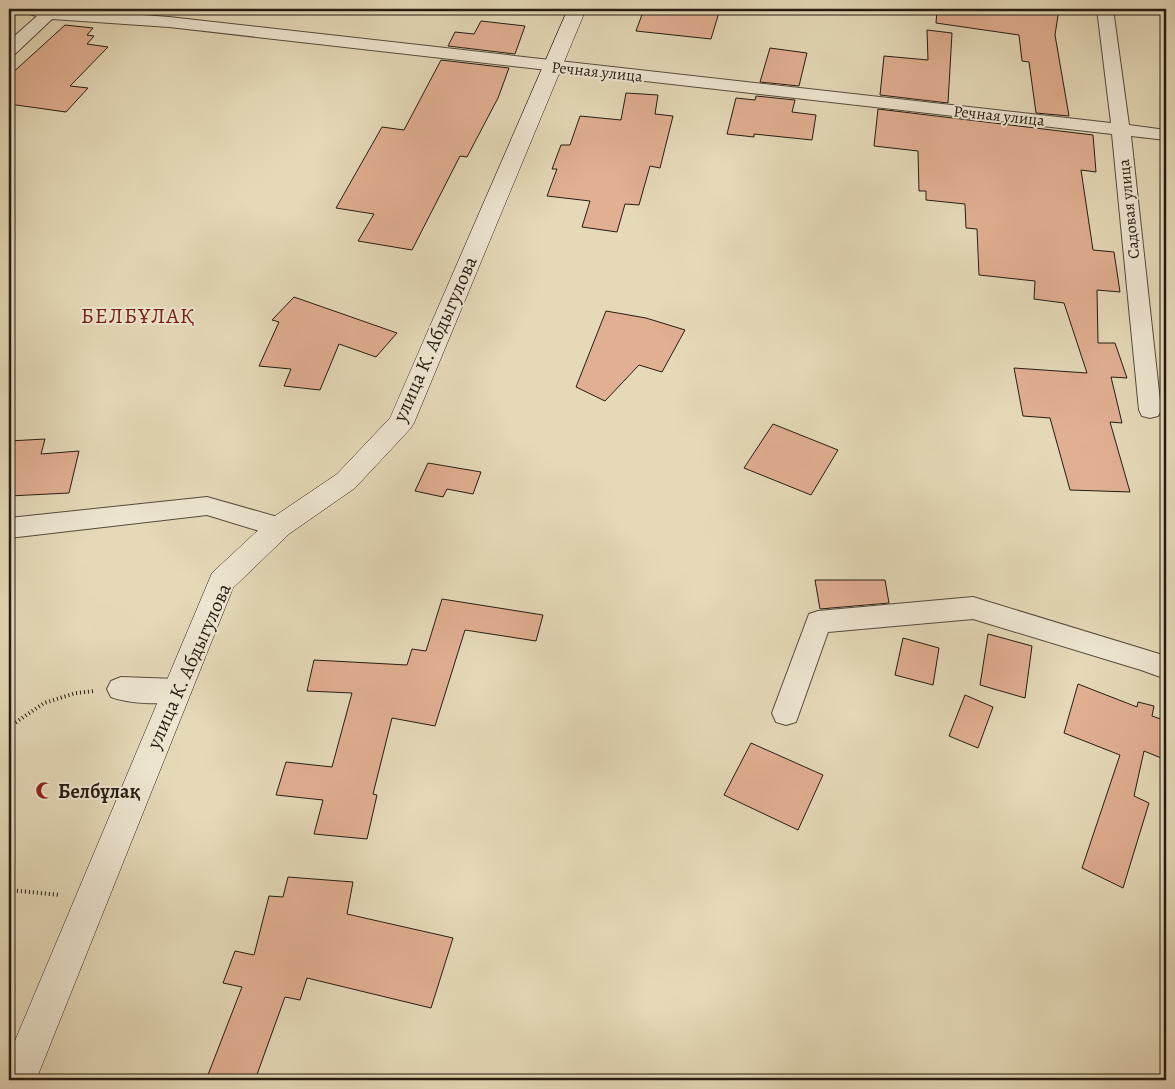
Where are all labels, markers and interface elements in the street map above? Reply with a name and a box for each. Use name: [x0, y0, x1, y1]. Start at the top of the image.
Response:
street label: Речная улица: [550, 56, 644, 88]
street label: Речная улица: [952, 100, 1046, 132]
street label: Садовая улица: [1113, 157, 1145, 260]
street label: улица К. Абдыгулова: [386, 251, 484, 427]
district label: БЕЛБҰЛАҚ: [81, 301, 195, 331]
street label: улица К. Абдыгулова: [140, 578, 238, 754]
place label: Белбұлақ: [58, 778, 140, 805]
mosque icon: Белбұлақ: [34, 781, 54, 801]

